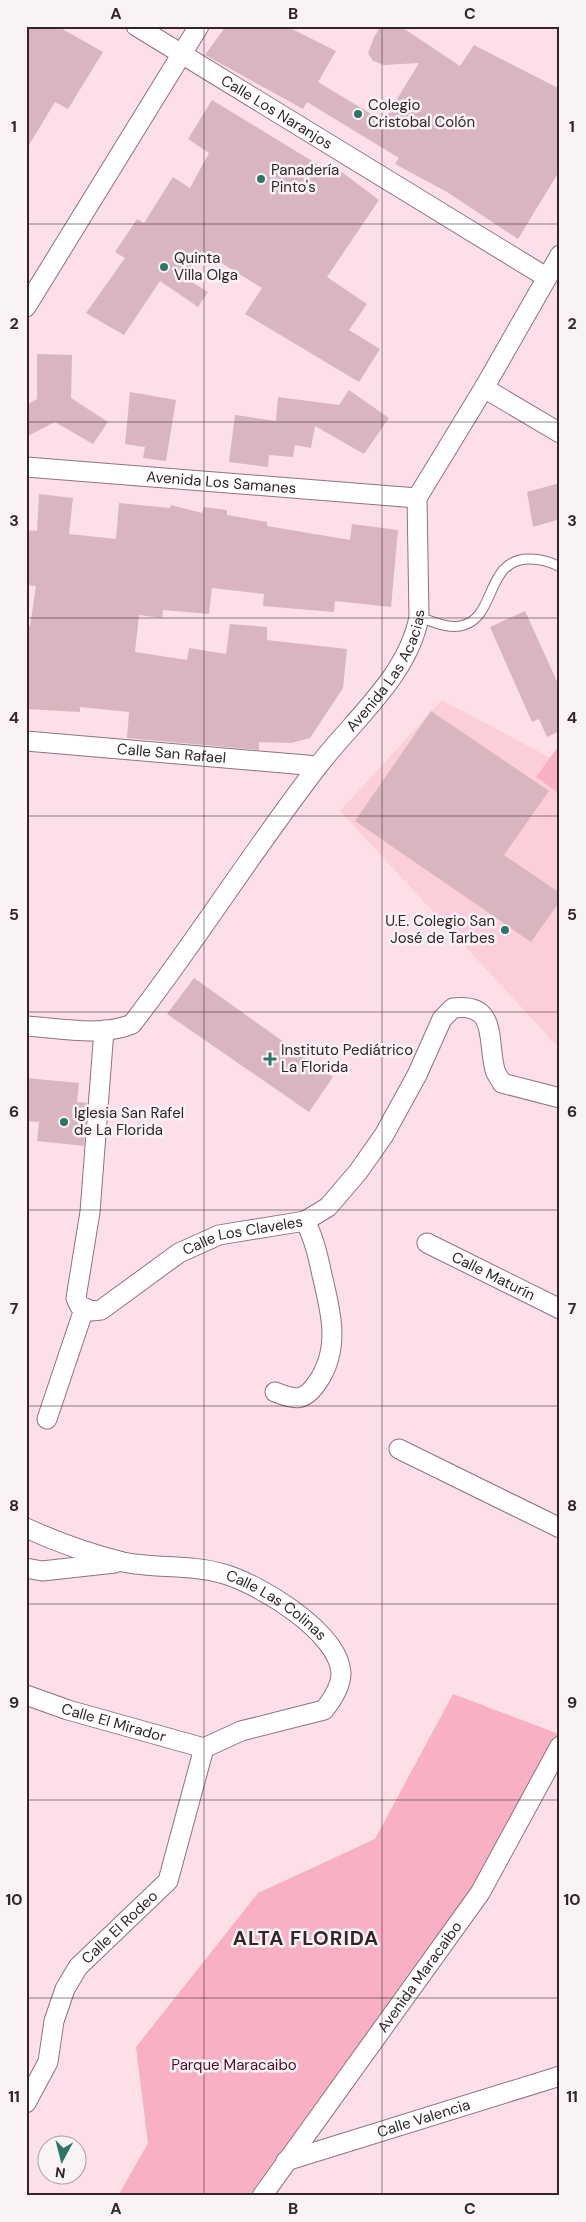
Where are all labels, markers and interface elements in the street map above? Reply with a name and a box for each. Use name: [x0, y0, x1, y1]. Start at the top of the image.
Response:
text: A: [110, 3, 122, 24]
text: B: [288, 3, 298, 24]
text: C: [464, 3, 476, 24]
street label: Calle Los Naranjos: [217, 70, 336, 154]
place label: Colegio Cristobal Colón: [368, 95, 475, 132]
marker: Colegio Cristobal Colón: [352, 108, 364, 120]
text: 1: [11, 116, 17, 137]
text: 1: [569, 116, 575, 137]
place label: Panadería Pinto's: [271, 160, 339, 197]
marker: Panadería Pinto's: [255, 173, 267, 185]
place label: Quinta Villa Olga: [174, 248, 238, 285]
marker: Quinta Villa Olga: [158, 261, 170, 273]
text: 2: [9, 313, 19, 334]
text: 2: [567, 313, 577, 334]
street label: Avenida Los Samanes: [146, 467, 297, 498]
text: 3: [9, 510, 19, 531]
text: 3: [567, 510, 577, 531]
street label: Avenida Las Acacias: [342, 610, 429, 736]
text: 4: [9, 707, 19, 728]
text: 4: [567, 707, 577, 728]
street label: Calle San Rafael: [116, 739, 227, 768]
text: 5: [9, 904, 19, 925]
text: 5: [567, 904, 577, 925]
place label: U.E. Colegio San José de Tarbes: [385, 911, 495, 948]
marker: U.E. Colegio San José de Tarbes: [499, 924, 511, 936]
place label: Instituto Pediátrico La Florida: [281, 1040, 413, 1077]
marker: Instituto Pediátrico La Florida: [263, 1052, 277, 1066]
text: 6: [9, 1101, 19, 1122]
text: 6: [567, 1101, 577, 1122]
place label: Iglesia San Rafel de La Florida: [74, 1103, 184, 1140]
marker: Iglesia San Rafel de La Florida: [58, 1116, 70, 1128]
street label: Calle Los Claveles: [179, 1212, 304, 1260]
street label: Calle Maturín: [448, 1247, 538, 1305]
text: 7: [10, 1298, 19, 1319]
text: 7: [568, 1298, 577, 1319]
text: 8: [9, 1495, 19, 1516]
text: 8: [567, 1495, 577, 1516]
street label: Calle Las Colinas: [223, 1565, 331, 1645]
text: 9: [9, 1692, 19, 1713]
text: 9: [567, 1692, 577, 1713]
street label: Calle El Mirador: [58, 1698, 169, 1747]
street label: Calle El Rodeo: [77, 1886, 162, 1968]
text: 10: [5, 1889, 23, 1910]
text: 10: [563, 1889, 581, 1910]
street label: Avenida Maracaibo: [373, 1917, 466, 2036]
district label: ALTA FLORIDA: [233, 1925, 379, 1951]
park label: Parque Maracaibo: [171, 2055, 297, 2075]
text: 11: [8, 2086, 20, 2107]
text: 11: [566, 2086, 578, 2107]
street label: Calle Valencia: [375, 2094, 473, 2142]
north arrow: [38, 2134, 88, 2184]
text: N: [54, 2163, 67, 2182]
text: A: [110, 2198, 122, 2219]
text: B: [288, 2198, 298, 2219]
text: C: [464, 2198, 476, 2219]

